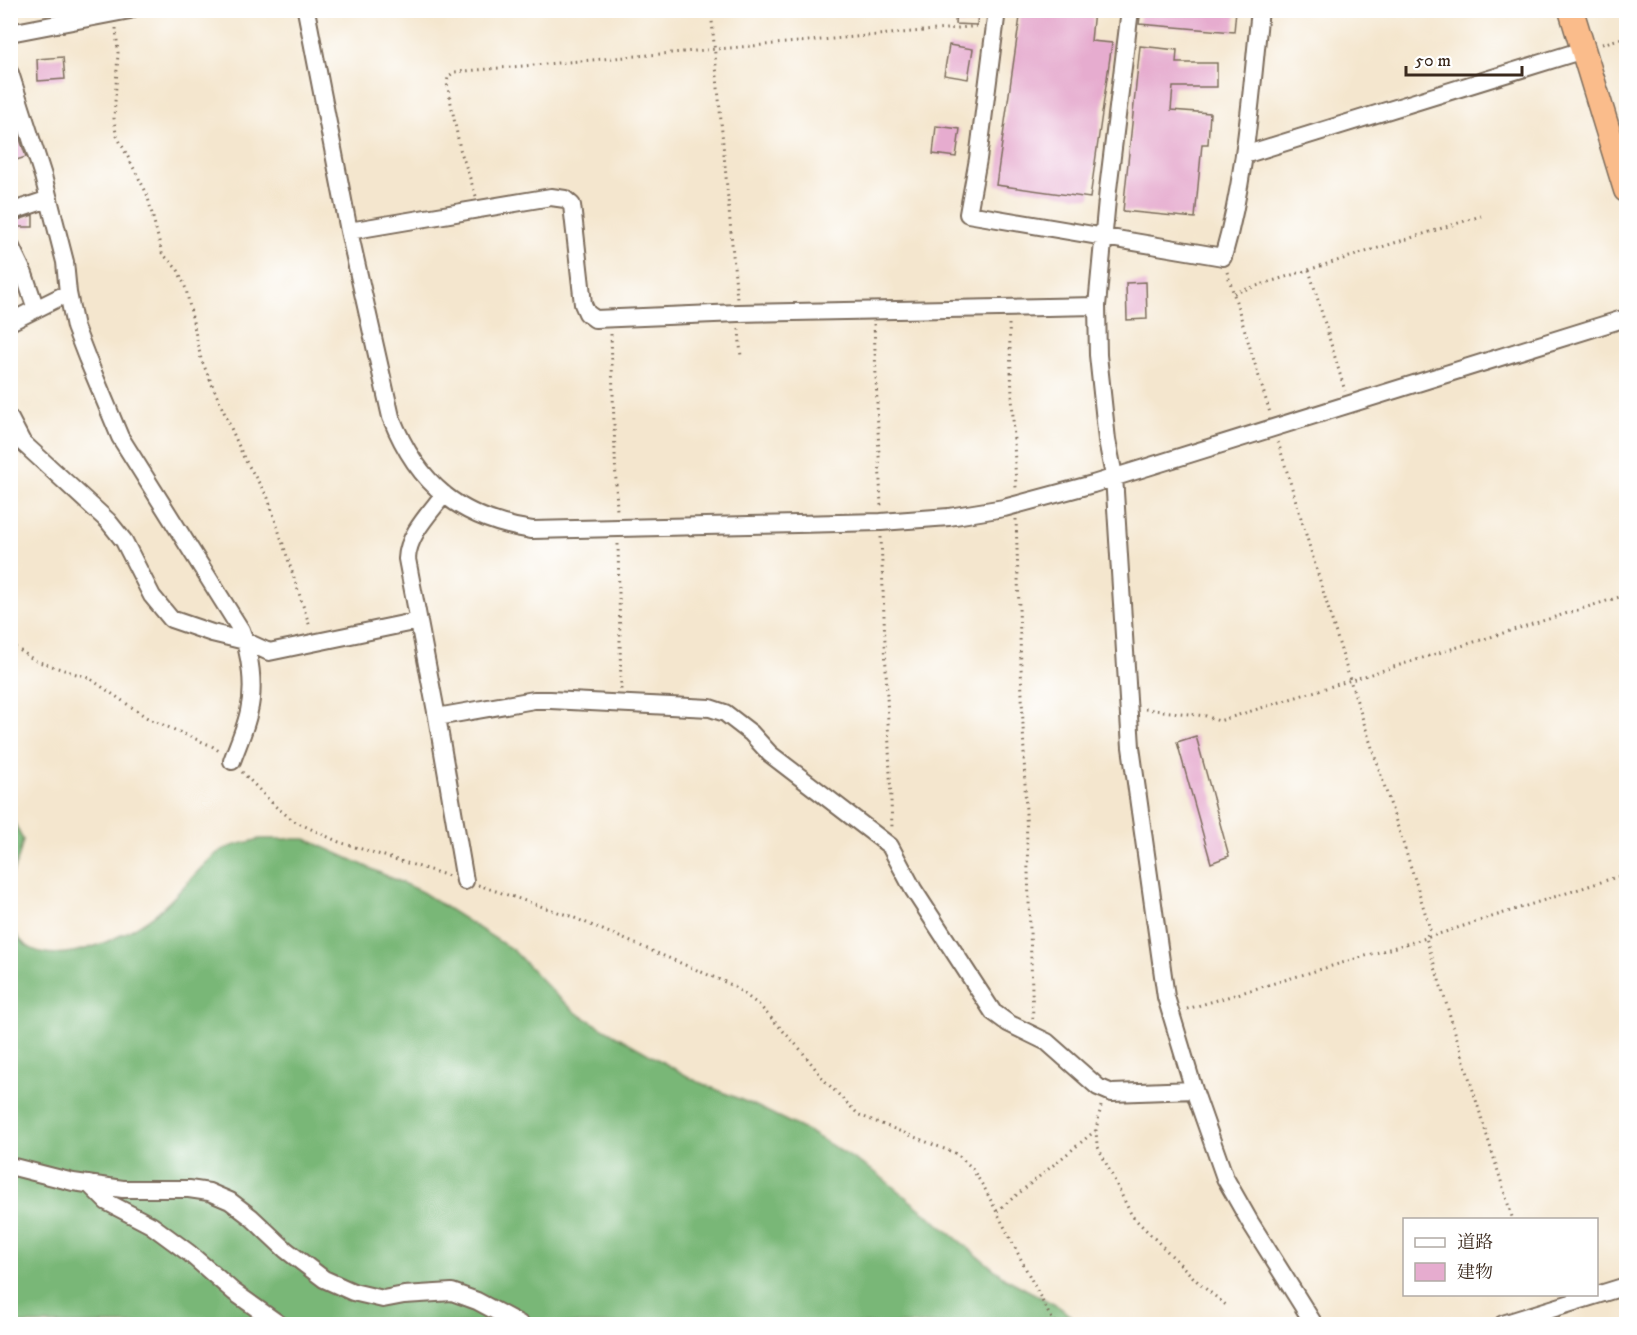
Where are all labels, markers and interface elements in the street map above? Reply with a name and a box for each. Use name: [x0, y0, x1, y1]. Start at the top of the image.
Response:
scale bar: [1406, 39, 1522, 77]
text: 50 m: [1415, 50, 1451, 72]
legend: [1403, 1218, 1598, 1296]
text: 道路: [1457, 1232, 1493, 1254]
text: 建物: [1457, 1262, 1493, 1284]

